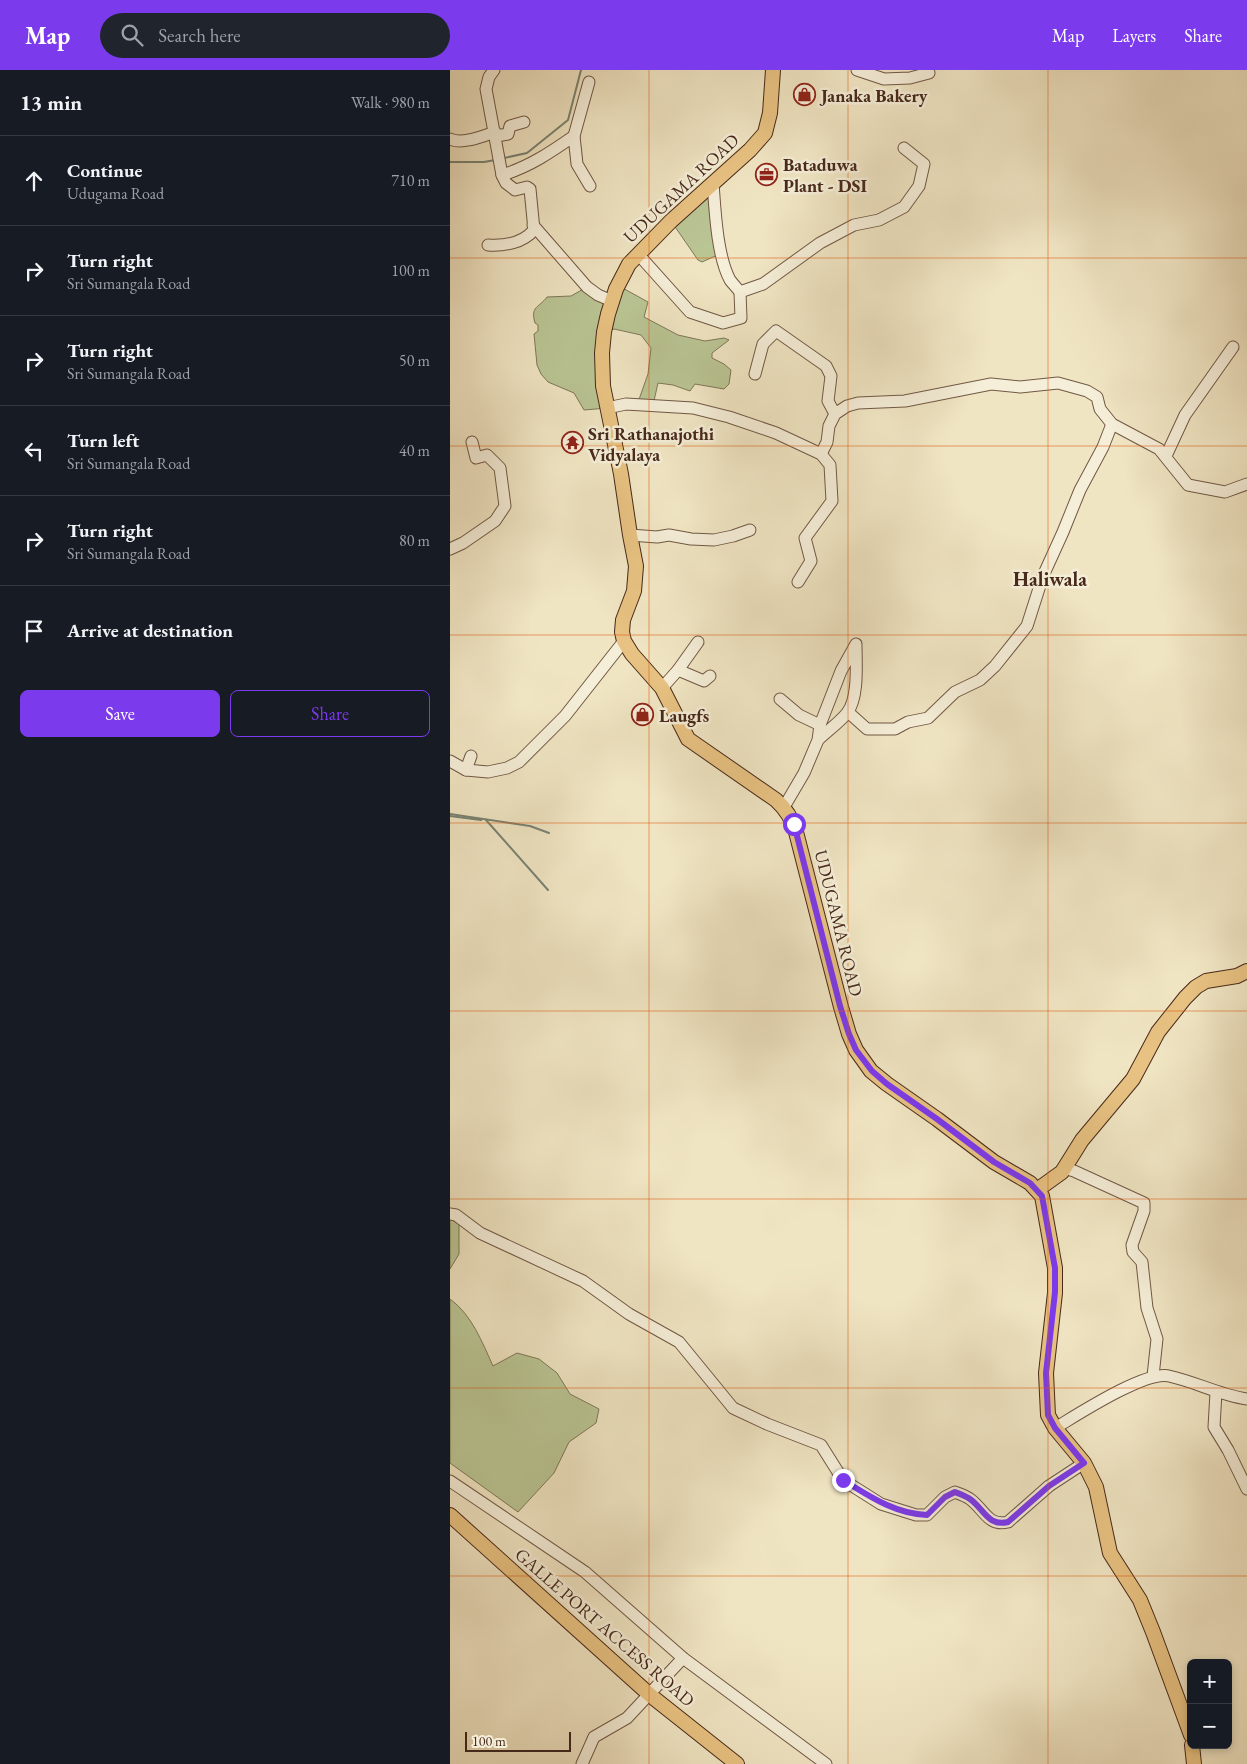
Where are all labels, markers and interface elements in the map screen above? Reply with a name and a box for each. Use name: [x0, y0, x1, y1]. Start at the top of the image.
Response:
search box: [100, 13, 450, 58]
text: Map: [25, 20, 70, 51]
icon: search: [118, 21, 146, 49]
text: Search here: [158, 23, 241, 48]
text: Map: [1052, 24, 1084, 47]
text: Layers: [1112, 24, 1156, 47]
text: Share: [1184, 24, 1222, 47]
shop icon: Janaka Bakery: [793, 83, 817, 107]
place label: Janaka Bakery: [819, 84, 928, 107]
text: 13 min: [20, 89, 82, 116]
text: Walk · 980 m: [351, 92, 430, 113]
street label: UDUGAMA ROAD: [618, 128, 744, 248]
place label: Bataduwa Plant - DSI: [783, 153, 867, 197]
text: Continue: [67, 158, 142, 183]
office icon: Bataduwa Plant - DSI: [755, 162, 779, 186]
icon: ahead: [20, 167, 48, 195]
text: 710 m: [391, 170, 430, 191]
text: Udugama Road: [67, 183, 164, 204]
text: Turn right: [67, 248, 153, 273]
icon: right: [20, 257, 48, 285]
text: 100 m: [391, 260, 430, 281]
text: Sri Sumangala Road: [67, 273, 190, 294]
text: Turn right: [67, 338, 153, 363]
icon: right: [20, 347, 48, 375]
text: 50 m: [399, 350, 430, 371]
text: Sri Sumangala Road: [67, 363, 190, 384]
place label: Sri Rathanajothi Vidyalaya: [588, 422, 715, 466]
text: Turn left: [67, 428, 139, 453]
temple icon: Sri Rathanajothi Vidyalaya: [560, 431, 584, 455]
icon: left: [20, 437, 48, 465]
text: 40 m: [399, 440, 430, 461]
text: Sri Sumangala Road: [67, 453, 190, 474]
text: Turn right: [67, 518, 153, 543]
icon: right: [20, 527, 48, 555]
text: 80 m: [399, 530, 430, 551]
text: Sri Sumangala Road: [67, 543, 190, 564]
district label: Haliwala: [1013, 566, 1087, 592]
icon: arrive: [20, 617, 48, 645]
text: Arrive at destination: [67, 618, 233, 643]
button: Save: [20, 690, 220, 737]
button: Share: [230, 690, 430, 737]
shop icon: Laugfs: [631, 703, 655, 727]
place label: Laugfs: [659, 704, 709, 727]
route start: [783, 813, 806, 836]
street label: UDUGAMA ROAD: [810, 847, 868, 999]
route end: [832, 1469, 855, 1492]
street label: GALLE PORT ACCESS ROAD: [510, 1543, 700, 1711]
map controls: [1187, 1659, 1232, 1749]
button: +: [1187, 1659, 1232, 1704]
button: −: [1187, 1704, 1232, 1749]
scale bar: [465, 1729, 571, 1752]
text: 100 m: [472, 1732, 506, 1750]

